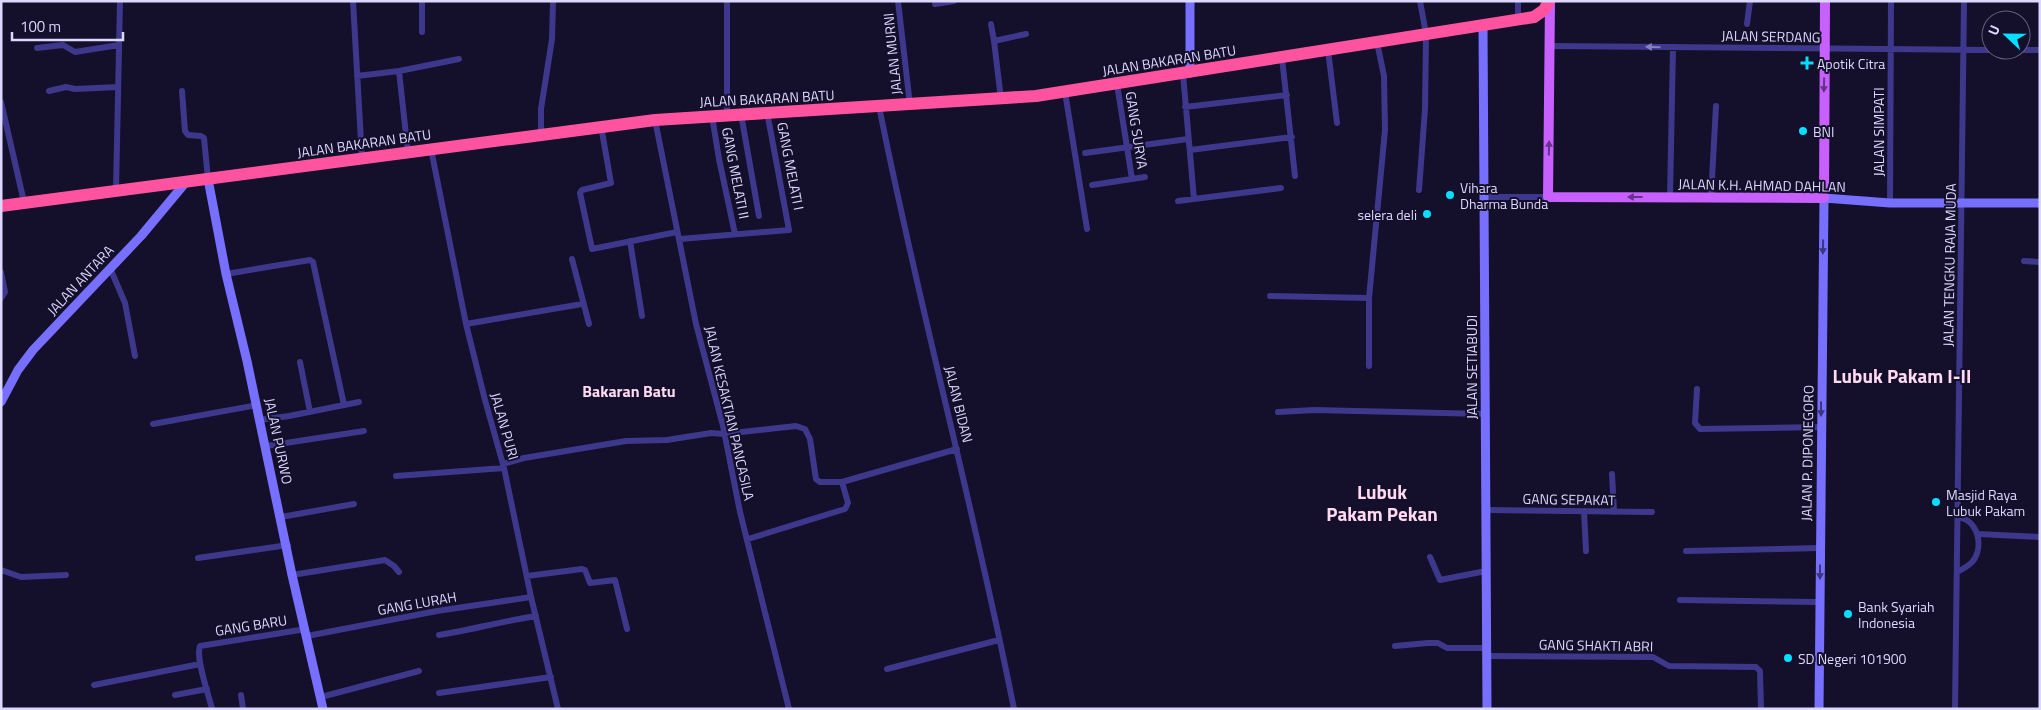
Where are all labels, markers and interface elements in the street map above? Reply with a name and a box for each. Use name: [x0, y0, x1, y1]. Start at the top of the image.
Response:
scale bar: [12, 10, 124, 42]
north arrow: [1981, 10, 2031, 60]
street label: JALAN MURNI: [877, 12, 907, 96]
text: 100 m: [20, 15, 61, 38]
text: U: [1982, 22, 2005, 38]
street label: JALAN SERDANG: [1721, 25, 1821, 47]
street label: JALAN BAKARAN BATU: [1101, 39, 1237, 81]
one-way arrow: [1645, 43, 1661, 51]
place label: Apotik Citra: [1817, 53, 1885, 74]
marker: Apotik Citra: [1801, 57, 1813, 69]
one-way arrow: [1820, 77, 1828, 93]
street label: JALAN BAKARAN BATU: [699, 84, 835, 112]
street label: JALAN SIMPATI: [1868, 87, 1889, 177]
street label: GANG SURYA: [1121, 90, 1154, 171]
street label: GANG MELATI I: [772, 120, 810, 212]
place label: BNI: [1813, 121, 1835, 142]
street label: JALAN BAKARAN BATU: [296, 123, 432, 163]
street label: GANG MELATI II: [717, 125, 755, 221]
marker: BNI: [1797, 125, 1809, 137]
one-way arrow: [1545, 140, 1553, 156]
street label: JALAN K.H. AHMAD DAHLAN: [1678, 173, 1846, 197]
place label: Vihara Dharma Bunda: [1460, 177, 1548, 214]
street label: JALAN TENGKU RAJA MUDA: [1937, 182, 1961, 347]
marker: Vihara Dharma Bunda: [1444, 189, 1456, 201]
one-way arrow: [1627, 193, 1643, 201]
place label: selera deli: [1357, 204, 1417, 225]
marker: selera deli: [1421, 208, 1433, 220]
one-way arrow: [1819, 239, 1827, 255]
street label: JALAN ANTARA: [42, 240, 119, 320]
street label: JALAN SETIABUDI: [1461, 315, 1482, 419]
street label: JALAN KESAKTIAN PANCASILA: [700, 324, 760, 503]
district label: Lubuk Pakam I-II: [1833, 361, 1971, 390]
street label: JALAN BIDAN: [939, 363, 979, 445]
district label: Bakaran Batu: [582, 379, 676, 403]
street label: JALAN P. DIPONEGORO: [1795, 385, 1819, 521]
street label: JALAN PURI: [485, 390, 525, 462]
street label: JALAN PURWO: [260, 396, 298, 486]
one-way arrow: [1818, 401, 1826, 417]
district label: Lubuk Pakam Pekan: [1326, 477, 1438, 528]
place label: Masjid Raya Lubuk Pakam: [1946, 484, 2025, 521]
street label: GANG SEPAKAT: [1522, 488, 1616, 510]
marker: Masjid Raya Lubuk Pakam: [1930, 496, 1942, 508]
one-way arrow: [1816, 564, 1824, 580]
street label: GANG LURAH: [376, 586, 458, 620]
place label: Bank Syariah Indonesia: [1858, 596, 1934, 633]
marker: Bank Syariah Indonesia: [1842, 608, 1854, 620]
street label: GANG BARU: [213, 609, 289, 641]
street label: GANG SHAKTI ABRI: [1539, 634, 1653, 656]
place label: SD Negeri 101900: [1798, 648, 1907, 669]
marker: SD Negeri 101900: [1782, 652, 1794, 664]

